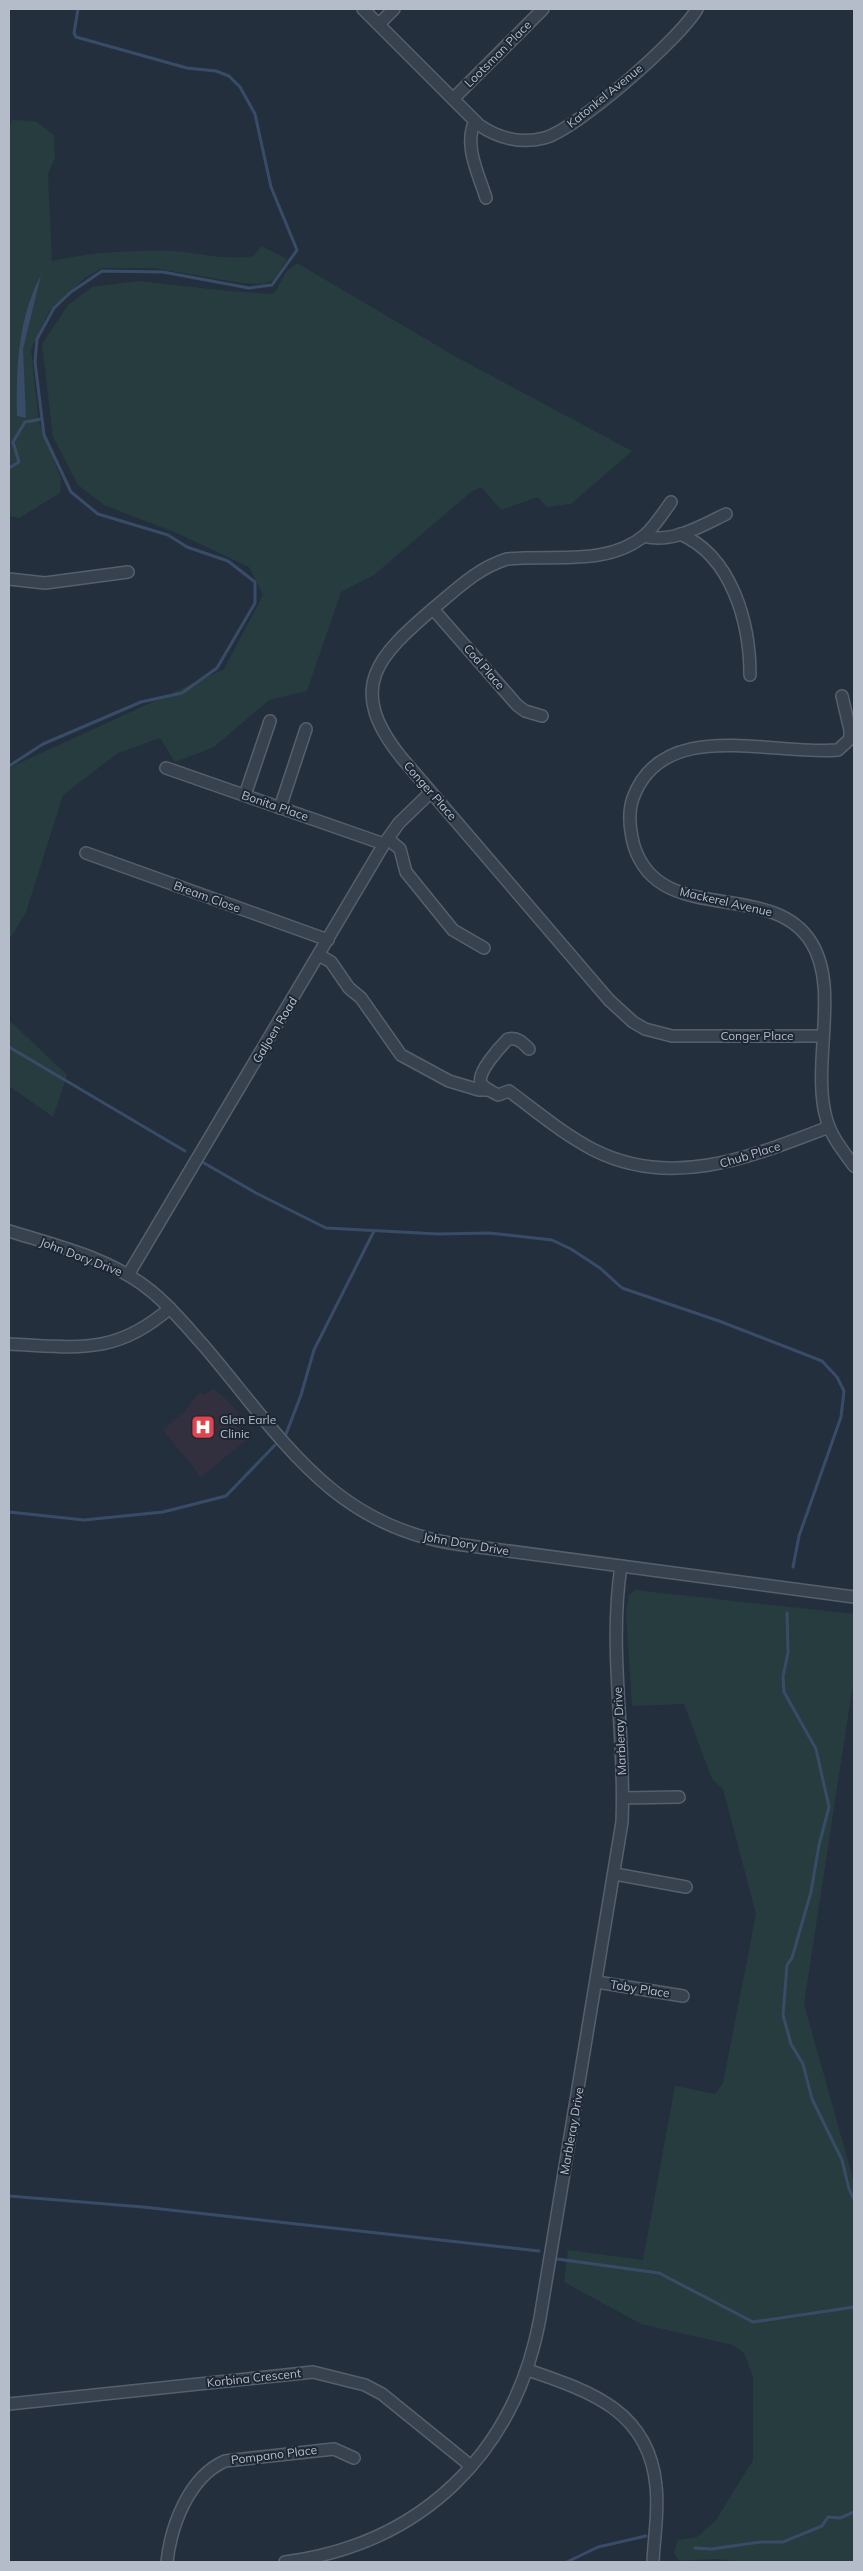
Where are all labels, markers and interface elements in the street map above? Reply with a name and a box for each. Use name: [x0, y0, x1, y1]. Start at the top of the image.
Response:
street label: Lootsman Place: [461, 17, 534, 90]
street label: Katonkel Avenue: [564, 60, 646, 131]
street label: Cod Place: [461, 641, 508, 692]
street label: Conger Place: [401, 758, 460, 823]
street label: Bonita Place: [240, 787, 311, 824]
street label: Bream Close: [172, 877, 243, 916]
street label: Mackerel Avenue: [678, 884, 774, 919]
street label: Galjoen Road: [249, 994, 300, 1066]
street label: Conger Place: [720, 1028, 794, 1043]
street label: Chub Place: [718, 1138, 782, 1171]
street label: John Dory Drive: [38, 1234, 124, 1279]
place label: Glen Earle Clinic: [220, 1412, 276, 1441]
hospital icon: Glen Earle Clinic: [190, 1414, 216, 1440]
street label: John Dory Drive: [422, 1529, 510, 1558]
street label: Marbleray Drive: [610, 1687, 629, 1776]
street label: Toby Place: [609, 1976, 671, 2001]
street label: Marbleray Drive: [556, 2086, 587, 2176]
street label: Korbina Crescent: [206, 2365, 302, 2390]
street label: Pompano Place: [230, 2442, 318, 2467]

